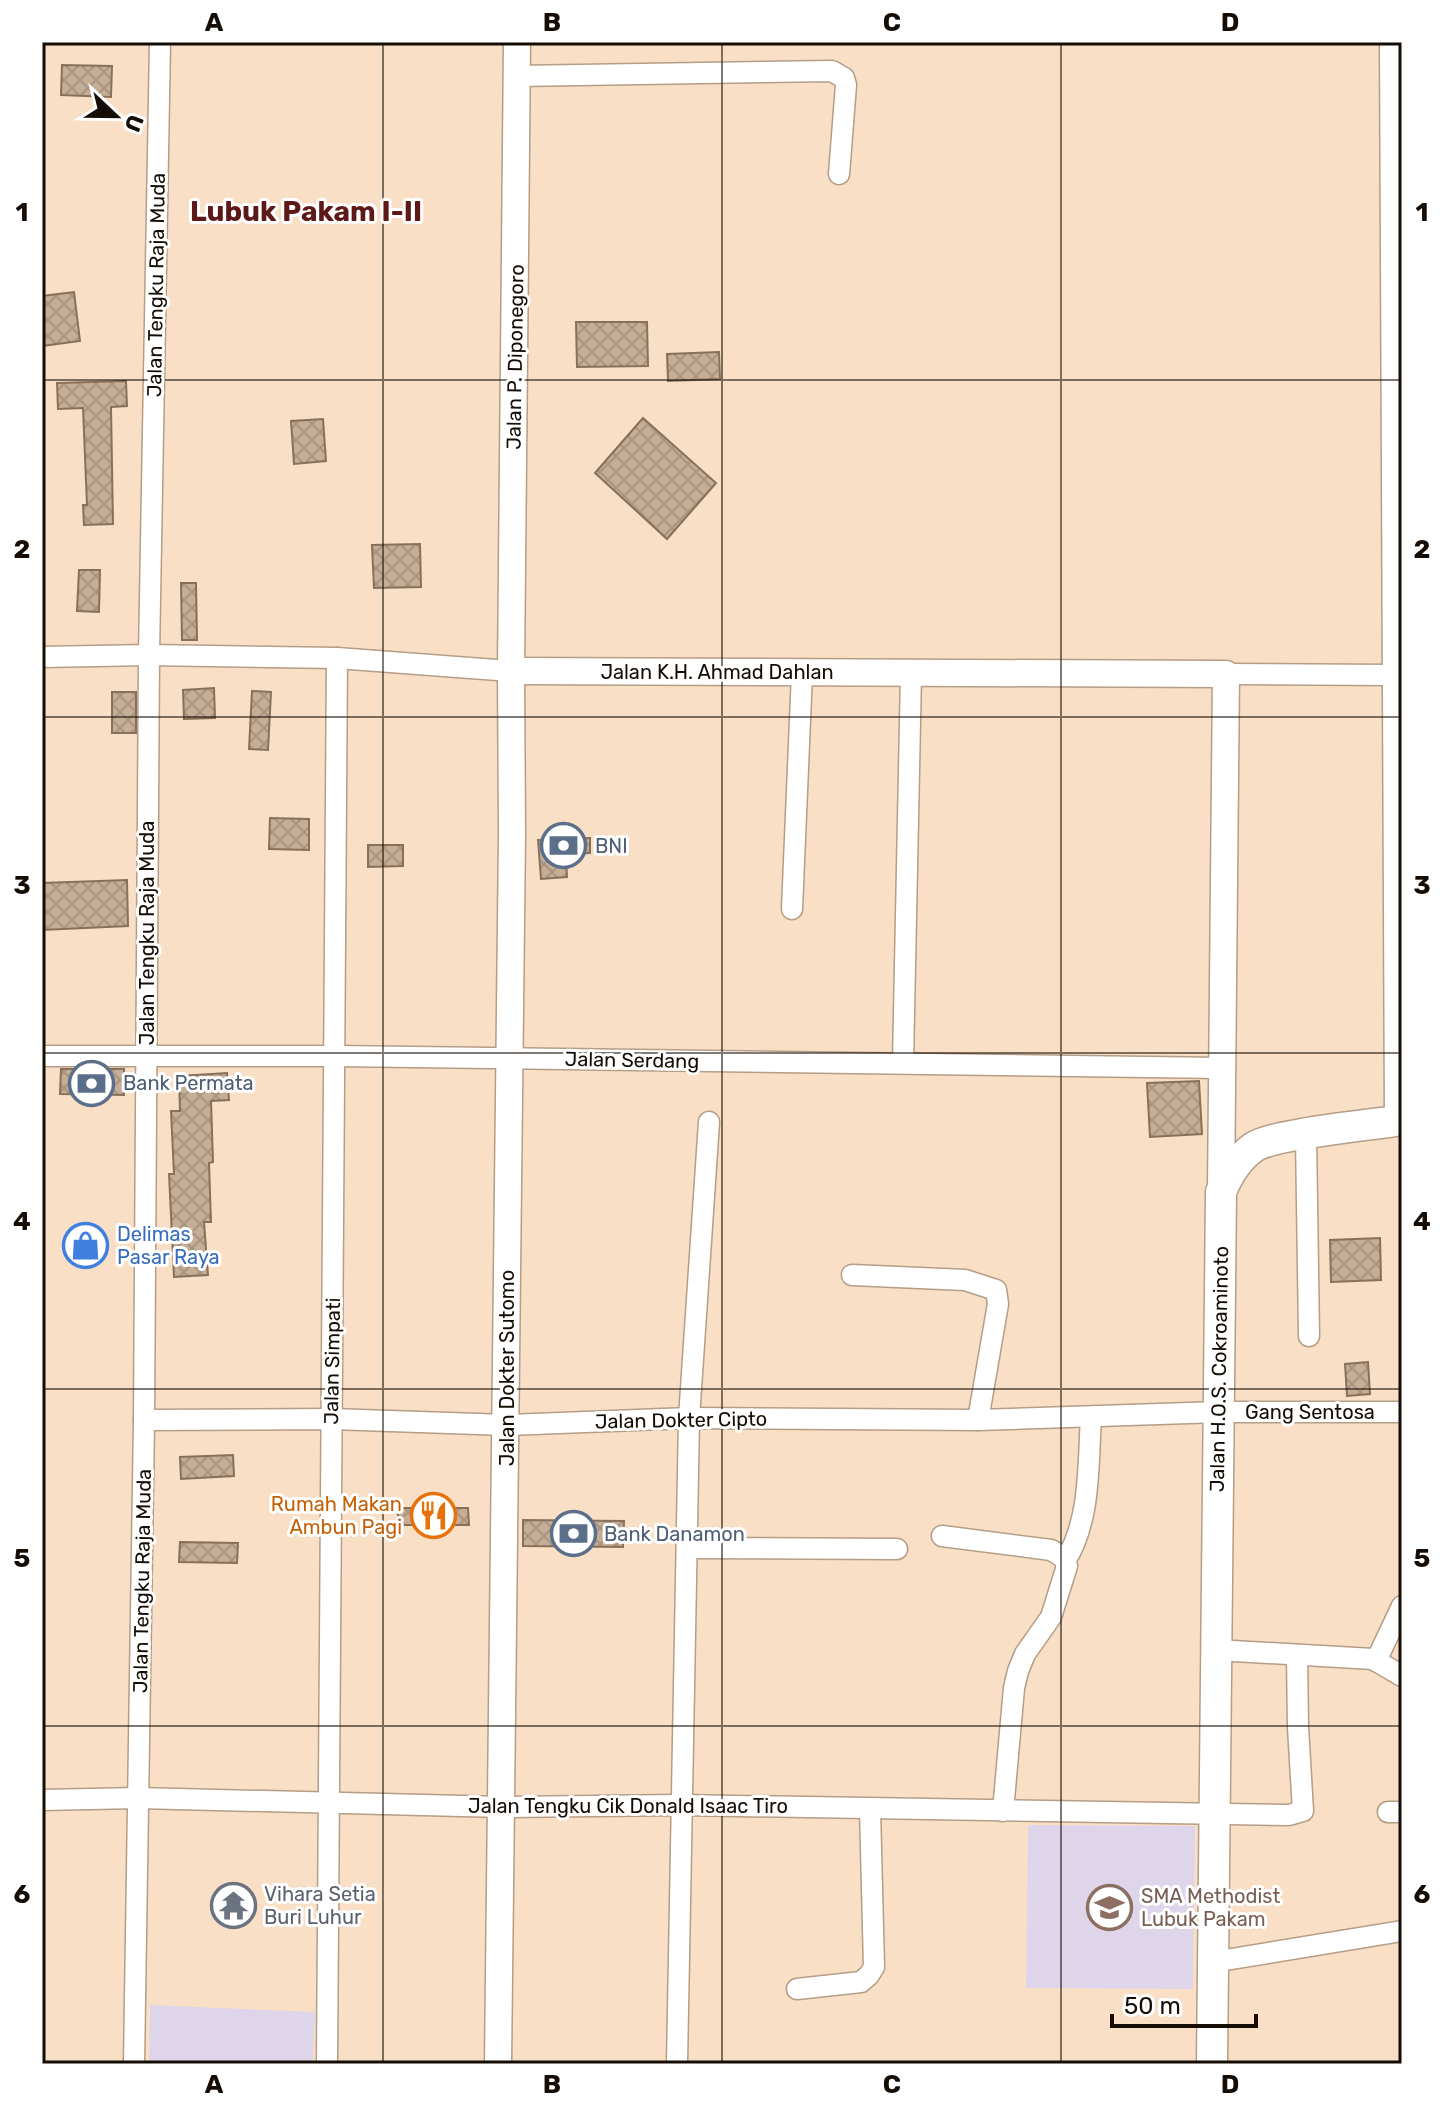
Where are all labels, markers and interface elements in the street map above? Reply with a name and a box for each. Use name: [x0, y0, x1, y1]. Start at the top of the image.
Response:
text: A: [205, 7, 224, 38]
text: B: [543, 7, 561, 38]
text: C: [883, 7, 901, 38]
text: D: [1221, 7, 1239, 38]
north arrow: [76, 76, 156, 156]
text: U: [119, 111, 150, 136]
street label: Jalan Tengku Raja Muda: [142, 173, 170, 397]
district label: Lubuk Pakam I-II: [190, 195, 422, 228]
text: 1: [16, 197, 28, 228]
text: 1: [1416, 197, 1428, 228]
street label: Jalan P. Diponegoro: [501, 264, 529, 450]
text: 2: [14, 534, 30, 565]
text: 2: [1414, 534, 1430, 565]
street label: Jalan K.H. Ahmad Dahlan: [600, 660, 834, 684]
street label: Jalan Tengku Raja Muda: [135, 821, 159, 1045]
bank icon: BNI: [540, 822, 588, 870]
place label: BNI: [595, 834, 628, 858]
text: 3: [13, 870, 31, 901]
text: 3: [1413, 870, 1431, 901]
street label: Jalan Serdang: [565, 1047, 699, 1073]
bank icon: Bank Permata: [68, 1059, 116, 1107]
place label: Bank Permata: [123, 1071, 254, 1095]
text: 4: [13, 1206, 31, 1237]
text: 4: [1413, 1206, 1431, 1237]
shop icon: Delimas Pasar Raya: [62, 1222, 110, 1270]
place label: Delimas Pasar Raya: [117, 1222, 220, 1269]
street label: Jalan H.O.S. Cokroaminoto: [1205, 1246, 1233, 1492]
street label: Jalan Dokter Sutomo: [495, 1270, 519, 1466]
street label: Jalan Simpati: [319, 1297, 345, 1425]
street label: Gang Sentosa: [1245, 1400, 1375, 1424]
street label: Jalan Dokter Cipto: [595, 1406, 767, 1434]
street label: Jalan Tengku Raja Muda: [128, 1469, 156, 1693]
place label: Rumah Makan Ambun Pagi: [271, 1492, 402, 1539]
restaurant icon: Rumah Makan Ambun Pagi: [409, 1492, 457, 1540]
bank icon: Bank Danamon: [549, 1510, 597, 1558]
place label: Bank Danamon: [604, 1522, 745, 1546]
text: 5: [14, 1543, 30, 1574]
text: 5: [1414, 1543, 1430, 1574]
street label: Jalan Tengku Cik Donald Isaac Tiro: [468, 1794, 788, 1818]
text: 6: [14, 1879, 31, 1910]
text: 6: [1414, 1879, 1431, 1910]
temple icon: Vihara Setia Buri Luhur: [209, 1882, 257, 1930]
place label: Vihara Setia Buri Luhur: [264, 1882, 376, 1929]
school or university icon: SMA Methodist Lubuk Pakam: [1086, 1883, 1134, 1931]
place label: SMA Methodist Lubuk Pakam: [1141, 1884, 1281, 1931]
scale bar: [1112, 1978, 1256, 2028]
text: 50 m: [1124, 1992, 1181, 2020]
text: A: [205, 2069, 224, 2100]
text: B: [543, 2069, 561, 2100]
text: C: [883, 2069, 901, 2100]
text: D: [1221, 2069, 1239, 2100]

